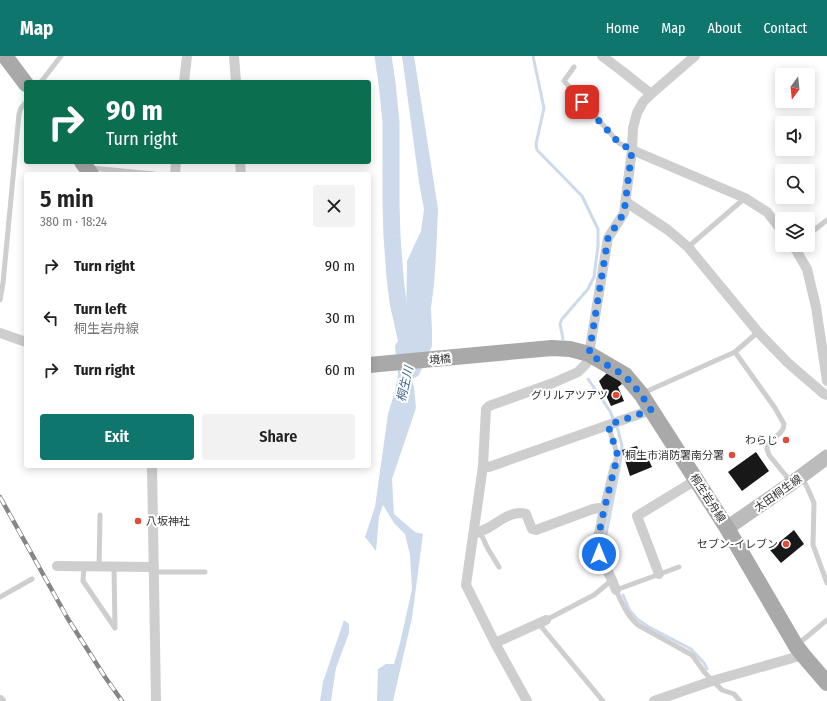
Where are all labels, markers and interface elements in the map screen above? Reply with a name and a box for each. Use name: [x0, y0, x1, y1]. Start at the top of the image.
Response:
text: Map: [20, 17, 53, 40]
text: Home: [606, 20, 639, 37]
text: Map: [661, 20, 685, 37]
text: About: [707, 20, 742, 37]
text: Contact: [764, 20, 807, 37]
north arrow: [775, 68, 815, 108]
map controls: [775, 68, 815, 252]
pin: [565, 85, 599, 119]
icon: arrive: [571, 91, 593, 113]
text: 90 m: [106, 94, 163, 127]
icon: right: [40, 96, 92, 148]
button: sound: [775, 116, 815, 156]
text: Turn right: [106, 128, 178, 150]
button: search: [775, 164, 815, 204]
text: 5 min: [40, 185, 94, 213]
button: close: [313, 185, 355, 227]
button: layers: [775, 212, 815, 252]
text: 380 m · 18:24: [40, 214, 107, 229]
icon: right: [40, 255, 62, 277]
text: Turn right: [74, 257, 135, 275]
text: 90 m: [325, 257, 355, 275]
text: Turn left: [74, 300, 127, 318]
icon: left: [40, 307, 62, 329]
text: 30 m: [325, 309, 355, 327]
text: 桐生岩舟線: [74, 321, 139, 336]
street label: 境橋: [429, 352, 452, 367]
icon: right: [40, 359, 62, 381]
text: Turn right: [74, 361, 135, 379]
text: 60 m: [325, 361, 355, 379]
water label: 桐生川: [394, 363, 416, 403]
place label: グリルアツアツ: [531, 389, 608, 402]
marker: グリルアツアツ: [611, 390, 621, 400]
button: Exit: [40, 414, 194, 460]
button: Share: [202, 414, 355, 460]
place label: わらじ: [745, 434, 778, 447]
marker: わらじ: [781, 435, 791, 445]
place label: 桐生市消防署南分署: [625, 449, 724, 462]
marker: 桐生市消防署南分署: [727, 450, 737, 460]
street label: 桐生岩舟線: [687, 472, 728, 525]
street label: 太田桐生線: [752, 472, 805, 515]
place label: 八坂神社: [146, 515, 190, 528]
marker: 八坂神社: [133, 516, 143, 526]
position arrow: [578, 533, 620, 575]
place label: セブン-イレブン: [697, 538, 778, 551]
marker: セブン-イレブン: [781, 539, 791, 549]

